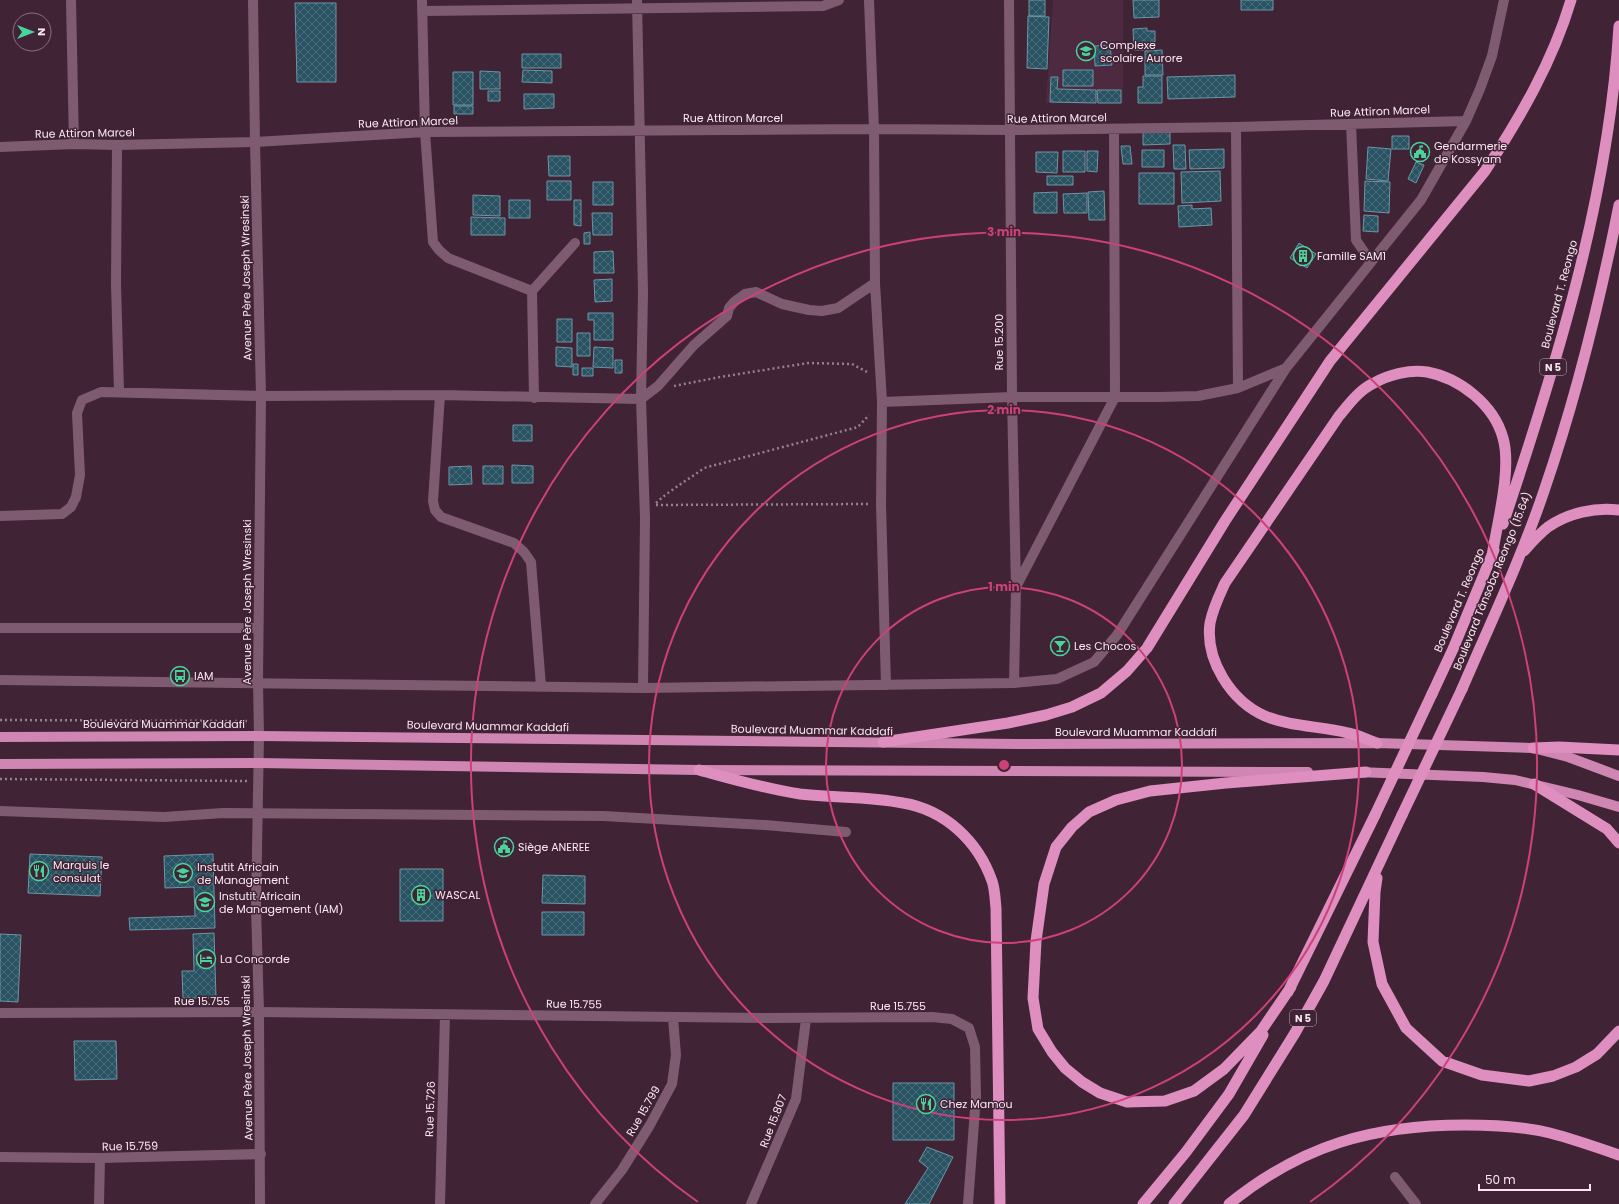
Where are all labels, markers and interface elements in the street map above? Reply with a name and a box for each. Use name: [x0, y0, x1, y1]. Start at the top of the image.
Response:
north arrow: [12, 12, 52, 52]
text: N: [34, 28, 50, 36]
place label: Complexe scolaire Aurore: [1100, 37, 1183, 66]
school or university icon: Complexe scolaire Aurore: [1075, 40, 1097, 62]
street label: Rue Attiron Marcel: [1330, 101, 1430, 121]
street label: Rue Attiron Marcel: [1007, 109, 1107, 127]
street label: Rue Attiron Marcel: [683, 110, 783, 126]
street label: Rue Attiron Marcel: [358, 112, 458, 132]
street label: Rue Attiron Marcel: [35, 124, 135, 142]
place label: Gendarmerie de Kossyam: [1434, 138, 1507, 167]
public building icon: Gendarmerie de Kossyam: [1409, 141, 1431, 163]
street label: Avenue Père Joseph Wresinski: [237, 195, 255, 361]
text: 3 min: [987, 223, 1021, 240]
street label: Boulevard T. Reongo: [1537, 238, 1581, 350]
building icon: Famille SAM1: [1292, 245, 1314, 267]
place label: Famille SAM1: [1317, 248, 1386, 264]
street label: Rue 15.200: [991, 314, 1007, 370]
road number: N 5: [1540, 359, 1566, 375]
text: 2 min: [987, 401, 1021, 418]
street label: Boulevard Tânsoba Reongo (15.64): [1449, 489, 1535, 673]
street label: Avenue Père Joseph Wresinski: [239, 519, 255, 685]
street label: Boulevard T. Reongo: [1430, 545, 1488, 655]
text: 1 min: [988, 578, 1020, 595]
bar icon: Les Chocos: [1049, 635, 1071, 657]
place label: Les Chocos: [1074, 638, 1137, 654]
bus stop icon: IAM: [169, 665, 191, 687]
place label: IAM: [194, 668, 214, 684]
street label: Boulevard Muammar Kaddafi: [83, 716, 245, 732]
street label: Boulevard Muammar Kaddafi: [407, 717, 570, 735]
street label: Boulevard Muammar Kaddafi: [731, 721, 894, 739]
street label: Boulevard Muammar Kaddafi: [1055, 724, 1217, 740]
centre of rings: [997, 758, 1011, 772]
public building icon: Siège ANEREE: [493, 836, 515, 858]
place label: Siège ANEREE: [518, 839, 590, 855]
place label: Marquis le consulat: [53, 857, 110, 886]
place label: Instutit Africain de Management: [197, 859, 289, 888]
restaurant icon: Marquis le consulat: [28, 860, 50, 882]
school or university icon: Instutit Africain de Management: [172, 862, 194, 884]
building icon: WASCAL: [410, 884, 432, 906]
place label: WASCAL: [435, 887, 481, 903]
place label: Instutit Africain de Management (IAM): [219, 888, 344, 917]
school or university icon: Instutit Africain de Management (IAM): [194, 891, 216, 913]
hotel icon: La Concorde: [195, 948, 217, 970]
place label: La Concorde: [220, 951, 290, 967]
street label: Avenue Père Joseph Wresinski: [238, 975, 256, 1141]
street label: Rue 15.755: [174, 993, 230, 1009]
street label: Rue 15.755: [546, 996, 602, 1012]
street label: Rue 15.755: [870, 998, 926, 1014]
road number: N 5: [1290, 1010, 1316, 1026]
street label: Rue 15.726: [421, 1081, 439, 1137]
street label: Rue 15.799: [622, 1083, 664, 1139]
street label: Rue 15.807: [755, 1092, 791, 1150]
restaurant icon: Chez Mamou: [915, 1093, 937, 1115]
place label: Chez Mamou: [940, 1096, 1013, 1112]
street label: Rue 15.759: [102, 1138, 158, 1154]
scale bar: [1479, 1166, 1590, 1192]
text: 50 m: [1485, 1171, 1516, 1188]

